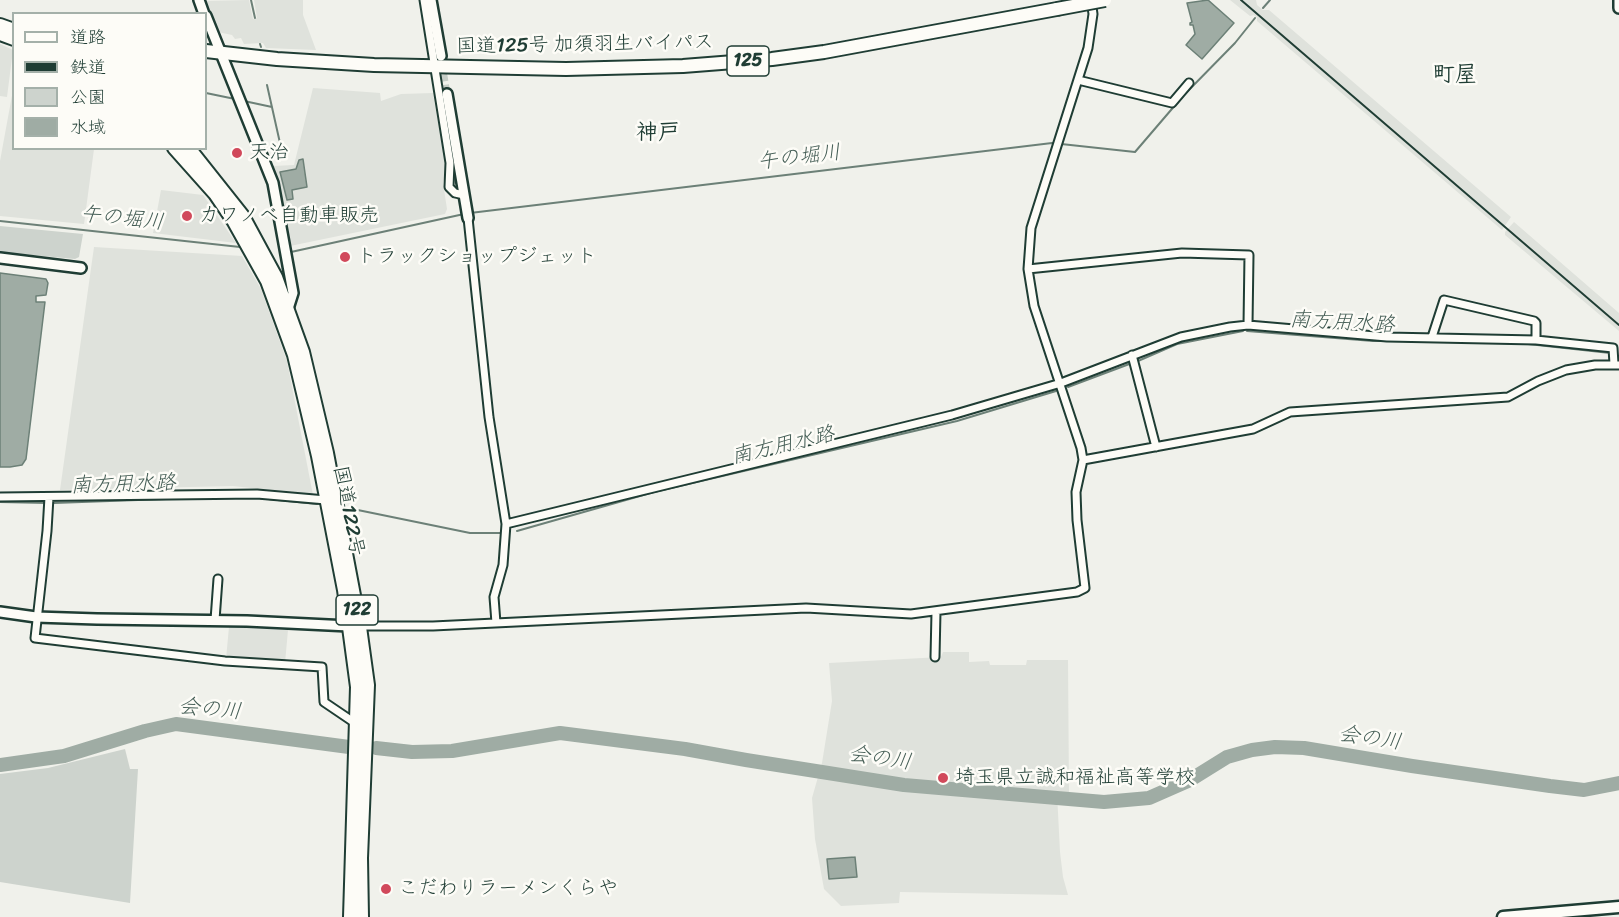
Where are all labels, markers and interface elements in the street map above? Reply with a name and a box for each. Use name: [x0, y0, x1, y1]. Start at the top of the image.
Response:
legend: [12, 12, 207, 150]
text: 道路: [70, 21, 106, 53]
street label: 国道125号 加須羽生バイパス: [456, 31, 714, 59]
road number: 125: [727, 46, 769, 76]
text: 鉄道: [70, 51, 106, 83]
district label: 町屋: [1433, 62, 1477, 88]
text: 公園: [70, 81, 106, 113]
text: 水域: [70, 111, 106, 143]
district label: 神戸: [636, 120, 680, 146]
water label: 午の堀川: [756, 140, 842, 176]
place label: 天治: [249, 141, 289, 165]
marker: 天治: [230, 146, 244, 160]
water label: 午の堀川: [79, 202, 165, 236]
place label: カワノベ自動車販売: [199, 204, 379, 228]
marker: カワノベ自動車販売: [180, 209, 194, 223]
place label: トラックショップジェット: [357, 245, 597, 269]
marker: トラックショップジェット: [338, 250, 352, 264]
water label: 南方用水路: [1289, 308, 1395, 338]
water label: 南方用水路: [729, 422, 837, 470]
street label: 国道122号: [327, 464, 369, 558]
water label: 南方用水路: [70, 471, 176, 499]
road number: 122: [336, 595, 378, 625]
water label: 会の川: [178, 695, 242, 725]
water label: 会の川: [1337, 722, 1403, 756]
water label: 会の川: [847, 742, 913, 776]
place label: 埼玉県立誠和福祉高等学校: [955, 766, 1195, 790]
marker: 埼玉県立誠和福祉高等学校: [936, 771, 950, 785]
place label: こだわりラーメンくらや: [398, 877, 618, 901]
marker: こだわりラーメンくらや: [379, 882, 393, 896]

